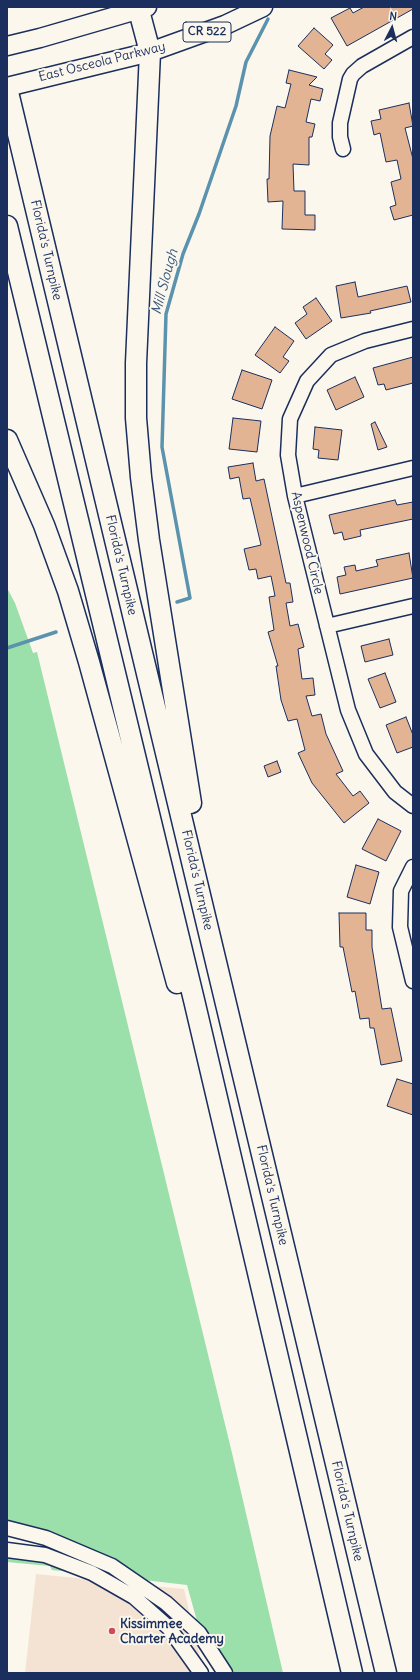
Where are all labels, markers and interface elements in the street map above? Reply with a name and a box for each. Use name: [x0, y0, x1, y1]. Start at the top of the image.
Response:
north arrow: [372, 8, 412, 48]
text: N: [389, 9, 398, 23]
road number: CR 522: [183, 22, 231, 42]
street label: East Osceola Parkway: [37, 39, 167, 85]
street label: Florida's Turnpike: [27, 198, 65, 302]
water label: Mill Slough: [148, 248, 182, 316]
street label: Aspenwood Circle: [288, 490, 326, 596]
street label: Florida's Turnpike: [102, 513, 140, 617]
street label: Florida's Turnpike: [178, 828, 216, 932]
street label: Florida's Turnpike: [253, 1143, 291, 1247]
street label: Florida's Turnpike: [328, 1459, 366, 1563]
place label: Kissimmee Charter Academy: [120, 1616, 224, 1647]
marker: Kissimmee Charter Academy: [107, 1626, 117, 1636]

